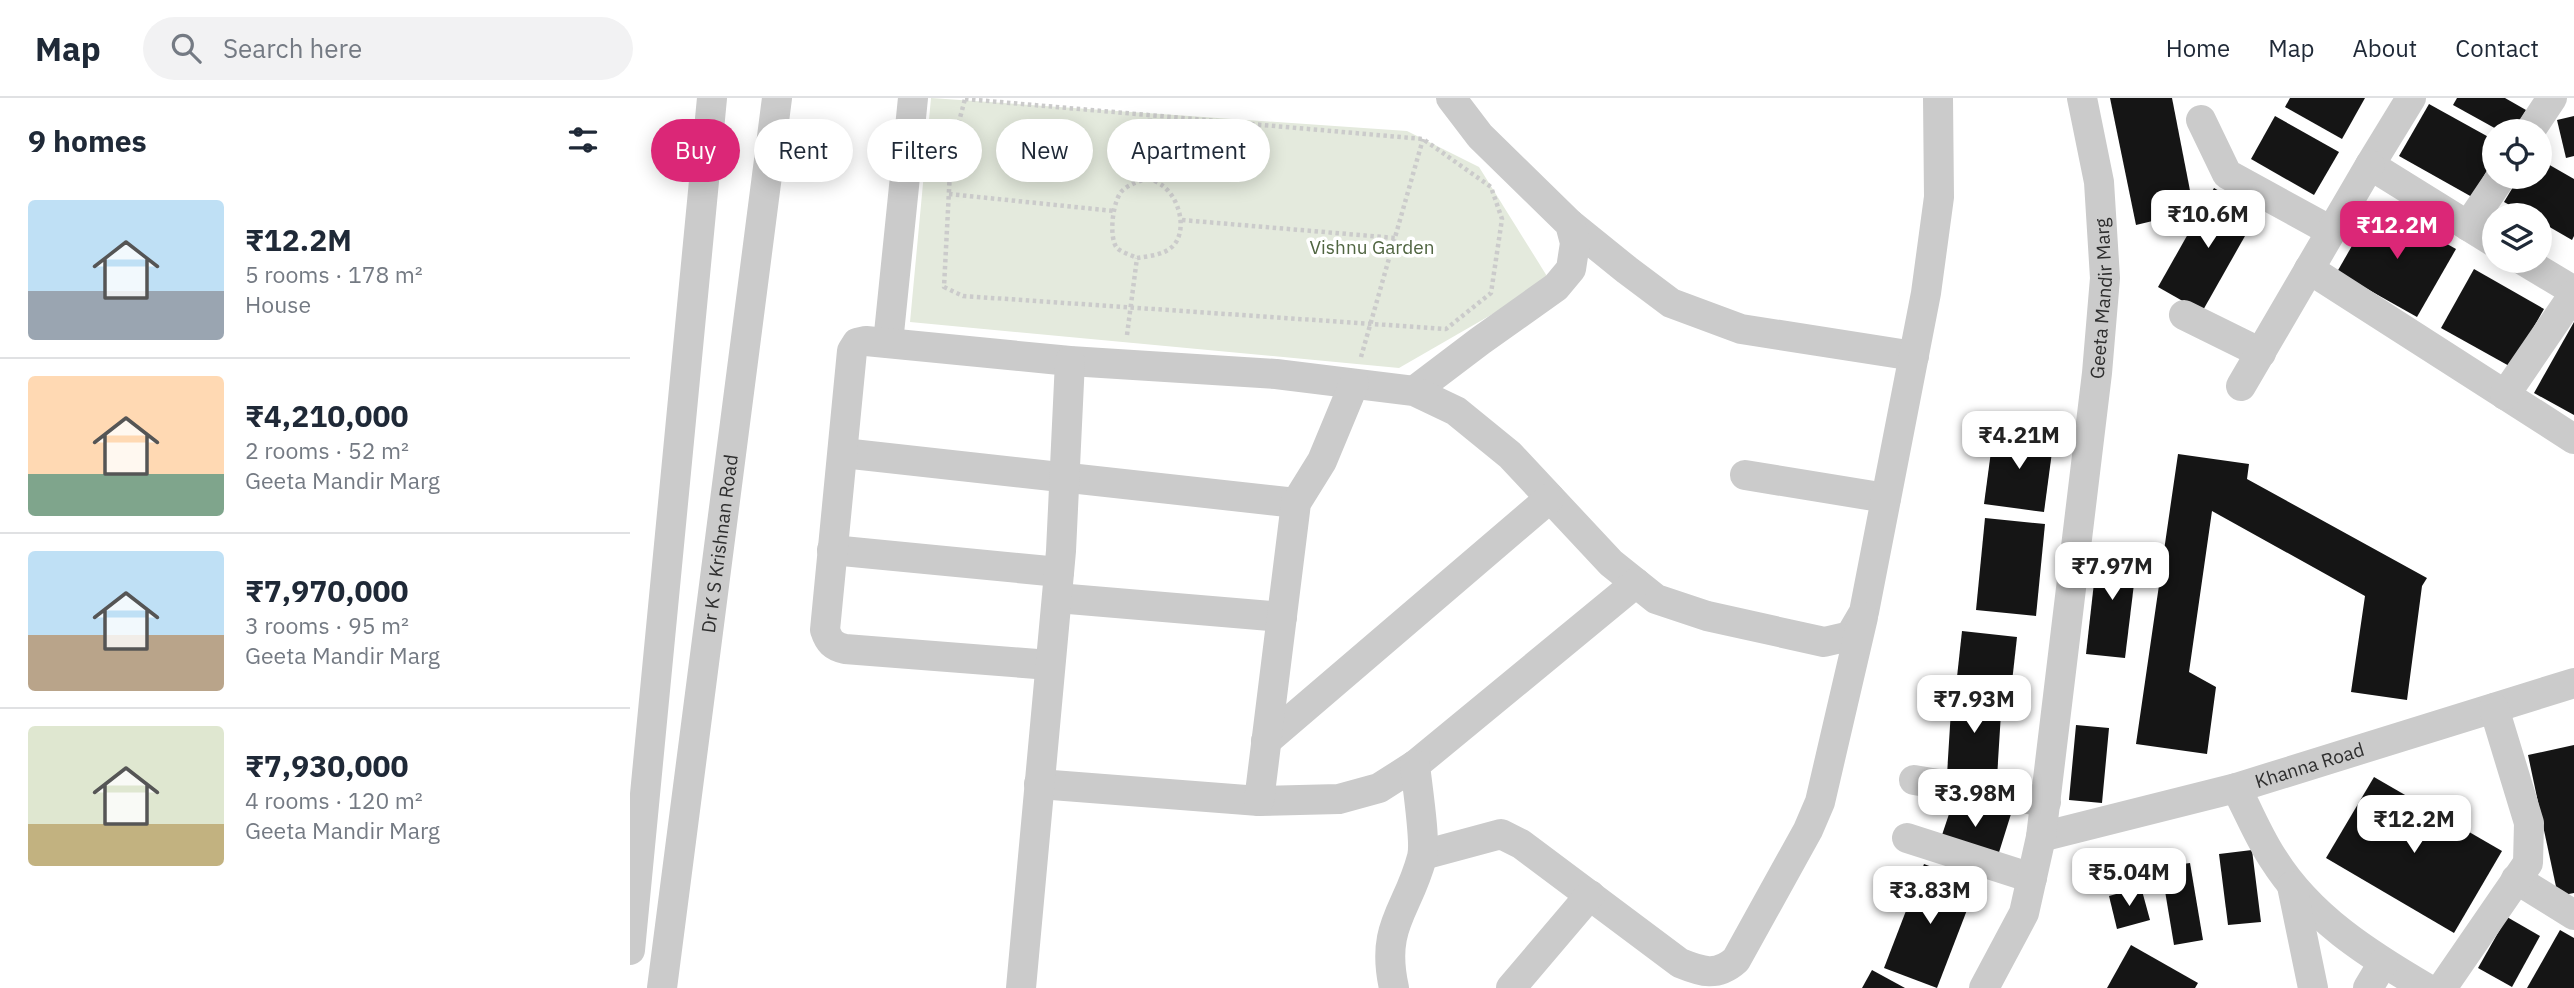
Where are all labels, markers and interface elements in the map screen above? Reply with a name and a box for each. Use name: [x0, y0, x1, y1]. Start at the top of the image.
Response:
search box: [143, 17, 633, 80]
text: Map: [35, 27, 101, 70]
icon: search: [167, 29, 205, 67]
text: Search here: [223, 31, 362, 65]
text: Home: [2166, 32, 2230, 64]
text: Map: [2268, 32, 2314, 64]
text: About: [2352, 32, 2417, 64]
text: Contact: [2455, 32, 2539, 64]
chip: Buy: [651, 119, 740, 182]
chip: Rent: [754, 119, 853, 182]
chip: Filters: [867, 119, 982, 182]
chip: New: [996, 119, 1093, 182]
chip: Apartment: [1107, 119, 1270, 182]
map controls: [2482, 119, 2552, 273]
button: locate: [2482, 119, 2552, 189]
text: 9 homes: [28, 121, 147, 160]
icon: filters: [564, 121, 602, 159]
pin: ₹10.6M: [2151, 190, 2265, 250]
text: ₹10.6M: [2167, 198, 2249, 228]
pin: ₹12.2M: [2340, 202, 2454, 261]
button: layers: [2482, 203, 2552, 273]
text: ₹12.2M: [2356, 209, 2438, 239]
street label: Geeta Mandir Marg: [2085, 217, 2117, 380]
text: ₹12.2M: [245, 220, 352, 259]
icon: home: [84, 228, 168, 312]
park label: Vishnu Garden: [1310, 235, 1434, 259]
text: 5 rooms · 178 m²: [245, 259, 423, 289]
text: House: [245, 289, 311, 319]
text: ₹4,210,000: [245, 396, 408, 435]
icon: home: [84, 404, 168, 488]
pin: ₹4.21M: [1962, 412, 2076, 471]
text: ₹4.21M: [1978, 419, 2060, 449]
text: 2 rooms · 52 m²: [245, 435, 409, 465]
street label: Dr K S Krishnan Road: [696, 453, 743, 634]
text: Geeta Mandir Marg: [245, 465, 440, 495]
pin: ₹7.97M: [2055, 542, 2169, 602]
text: ₹7.97M: [2071, 550, 2153, 580]
text: ₹7,970,000: [245, 571, 408, 610]
icon: home: [84, 579, 168, 663]
text: 3 rooms · 95 m²: [245, 610, 409, 640]
text: Geeta Mandir Marg: [245, 640, 440, 670]
pin: ₹7.93M: [1917, 676, 2031, 735]
text: ₹7.93M: [1933, 683, 2015, 713]
street label: Khanna Road: [2252, 737, 2367, 793]
text: ₹7,930,000: [245, 746, 408, 785]
icon: home: [84, 754, 168, 838]
pin: ₹3.98M: [1918, 770, 2032, 829]
text: ₹3.98M: [1934, 777, 2016, 807]
text: 4 rooms · 120 m²: [245, 785, 423, 815]
pin: ₹12.2M: [2357, 796, 2471, 855]
text: ₹12.2M: [2373, 803, 2455, 833]
text: Geeta Mandir Marg: [245, 815, 440, 845]
pin: ₹5.04M: [2072, 848, 2186, 908]
text: ₹5.04M: [2088, 856, 2170, 886]
pin: ₹3.83M: [1873, 866, 1987, 926]
text: ₹3.83M: [1889, 874, 1971, 904]

